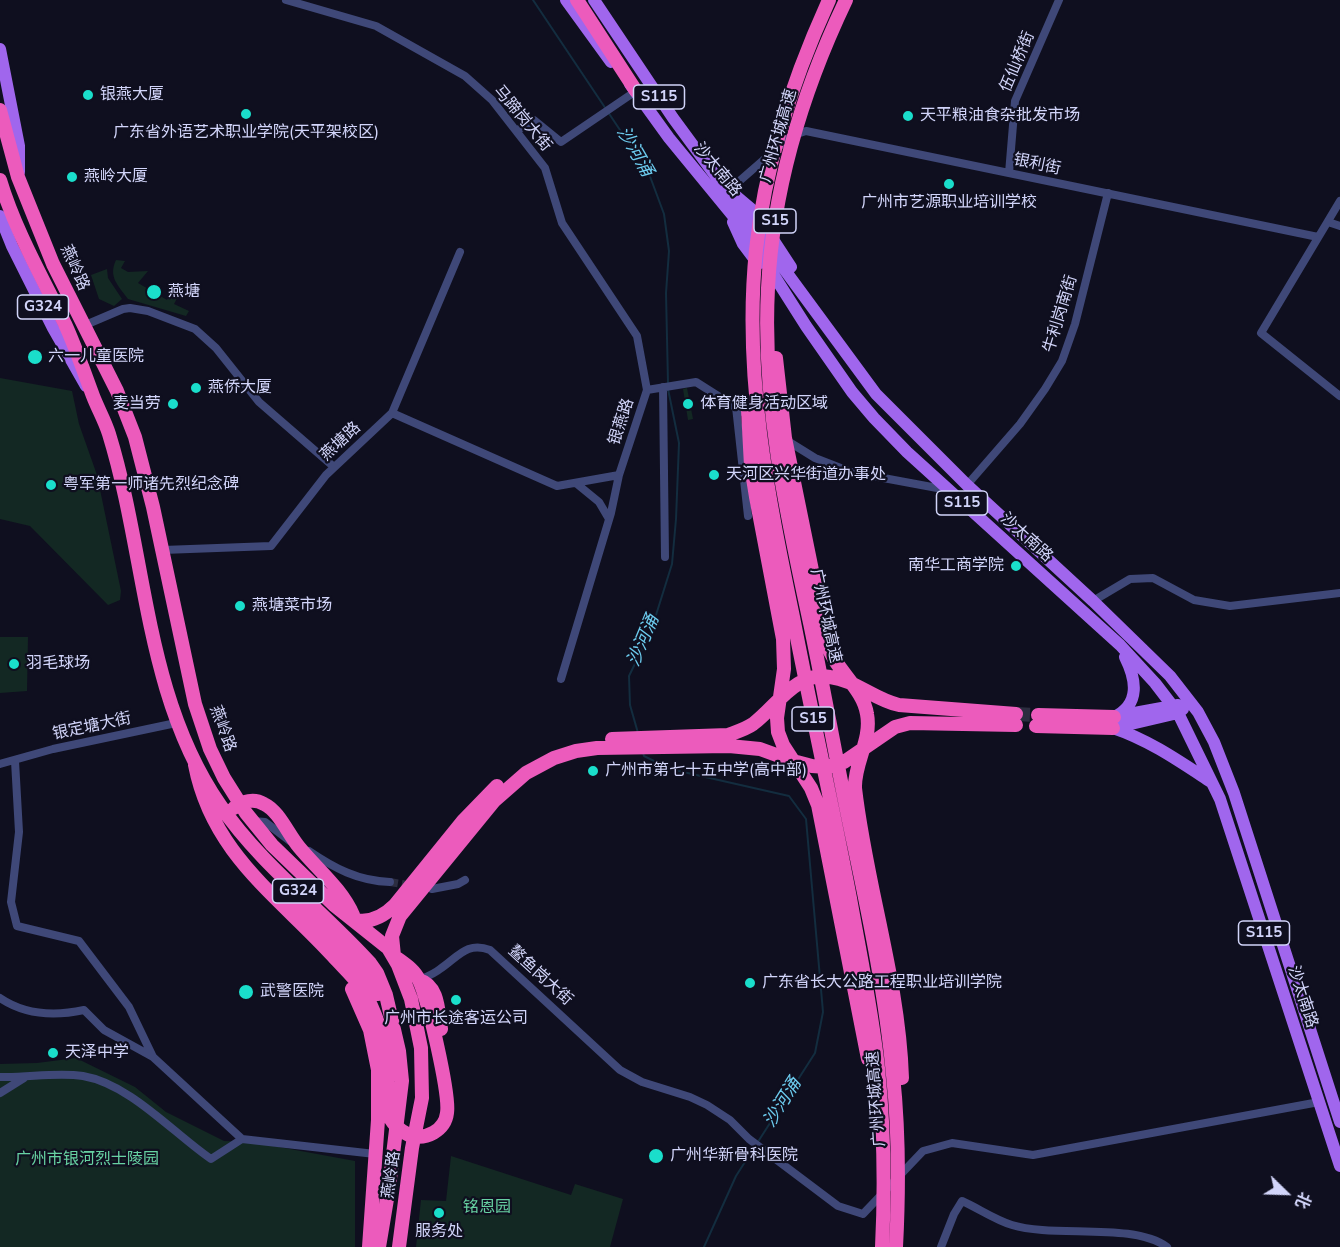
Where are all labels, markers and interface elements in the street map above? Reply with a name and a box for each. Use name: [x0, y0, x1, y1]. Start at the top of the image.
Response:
street label: 伍仙桥街: [997, 29, 1039, 95]
street label: 马蹄岗大街: [489, 82, 555, 156]
place label: 银燕大厦: [100, 85, 164, 105]
road number: S115: [634, 85, 684, 109]
street label: 广州环城高速: [757, 87, 801, 185]
marker: 银燕大厦: [81, 88, 95, 102]
place label: 天平粮油食杂批发市场: [920, 106, 1080, 126]
marker: 广东省外语艺术职业学院(天平架校区): [239, 107, 253, 121]
marker: 天平粮油食杂批发市场: [901, 109, 915, 123]
place label: 广东省外语艺术职业学院(天平架校区): [113, 123, 379, 143]
water label: 沙河涌: [611, 123, 657, 181]
street label: 沙太南路: [689, 139, 745, 201]
street label: 银利街: [1012, 151, 1062, 179]
place label: 燕岭大厦: [84, 167, 148, 187]
marker: 燕岭大厦: [65, 170, 79, 184]
marker: 广州市艺源职业培训学校: [942, 177, 956, 191]
place label: 广州市艺源职业培训学校: [861, 193, 1037, 213]
road number: S15: [754, 209, 796, 233]
street label: 燕岭路: [55, 242, 93, 294]
street label: 牛利岗南街: [1040, 273, 1082, 355]
place label: 燕塘: [168, 282, 200, 302]
marker: 燕塘: [145, 283, 163, 301]
road number: G324: [18, 295, 68, 319]
place label: 六一儿童医院: [48, 347, 144, 367]
marker: 六一儿童医院: [26, 348, 44, 366]
place label: 燕侨大厦: [208, 378, 272, 398]
marker: 燕侨大厦: [189, 381, 203, 395]
place label: 麦当劳: [113, 394, 161, 414]
place label: 体育健身活动区域: [700, 394, 828, 414]
street label: 银燕路: [605, 396, 639, 448]
marker: 麦当劳: [166, 397, 180, 411]
marker: 体育健身活动区域: [681, 397, 695, 411]
street label: 燕塘路: [317, 419, 365, 465]
place label: 天河区兴华街道办事处: [726, 465, 886, 485]
marker: 天河区兴华街道办事处: [707, 468, 721, 482]
place label: 粤军第一师诸先烈纪念碑: [63, 475, 239, 495]
marker: 粤军第一师诸先烈纪念碑: [44, 478, 58, 492]
road number: S115: [936, 491, 988, 515]
street label: 沙太南路: [996, 509, 1056, 567]
place label: 南华工商学院: [908, 556, 1004, 576]
marker: 南华工商学院: [1009, 559, 1023, 573]
street label: 广州环城高速: [806, 567, 844, 665]
place label: 燕塘菜市场: [252, 596, 332, 616]
marker: 燕塘菜市场: [233, 599, 247, 613]
water label: 沙河涌: [624, 612, 664, 670]
place label: 羽毛球场: [26, 654, 90, 674]
marker: 羽毛球场: [7, 657, 21, 671]
street label: 燕岭路: [205, 703, 239, 755]
road number: S15: [792, 707, 834, 731]
street label: 银定塘大街: [51, 709, 133, 745]
place label: 广州市第七十五中学(高中部): [605, 761, 807, 781]
marker: 广州市第七十五中学(高中部): [586, 764, 600, 778]
road number: G324: [272, 879, 324, 903]
road number: S115: [1238, 921, 1290, 945]
street label: 鳌鱼岗大街: [504, 942, 576, 1010]
street label: 沙太南路: [1283, 964, 1321, 1030]
place label: 广东省长大公路工程职业培训学院: [762, 973, 1002, 993]
marker: 广东省长大公路工程职业培训学院: [743, 976, 757, 990]
place label: 武警医院: [260, 982, 324, 1002]
marker: 武警医院: [237, 983, 255, 1001]
marker: 广州市长途客运公司: [449, 993, 463, 1007]
place label: 广州市长途客运公司: [384, 1009, 528, 1029]
place label: 天泽中学: [65, 1043, 129, 1063]
marker: 天泽中学: [46, 1046, 60, 1060]
street label: 广州环城高速: [864, 1050, 890, 1148]
water label: 沙河涌: [760, 1074, 806, 1132]
place label: 广州华新骨科医院: [670, 1146, 798, 1166]
marker: 广州华新骨科医院: [647, 1147, 665, 1165]
park label: 广州市银河烈士陵园: [15, 1150, 159, 1170]
street label: 燕岭路: [379, 1150, 405, 1200]
north arrow: [1256, 1163, 1316, 1223]
text: 北: [1289, 1188, 1316, 1212]
park label: 铭恩园: [463, 1198, 511, 1218]
marker: 服务处: [432, 1206, 446, 1220]
place label: 服务处: [415, 1222, 463, 1242]

